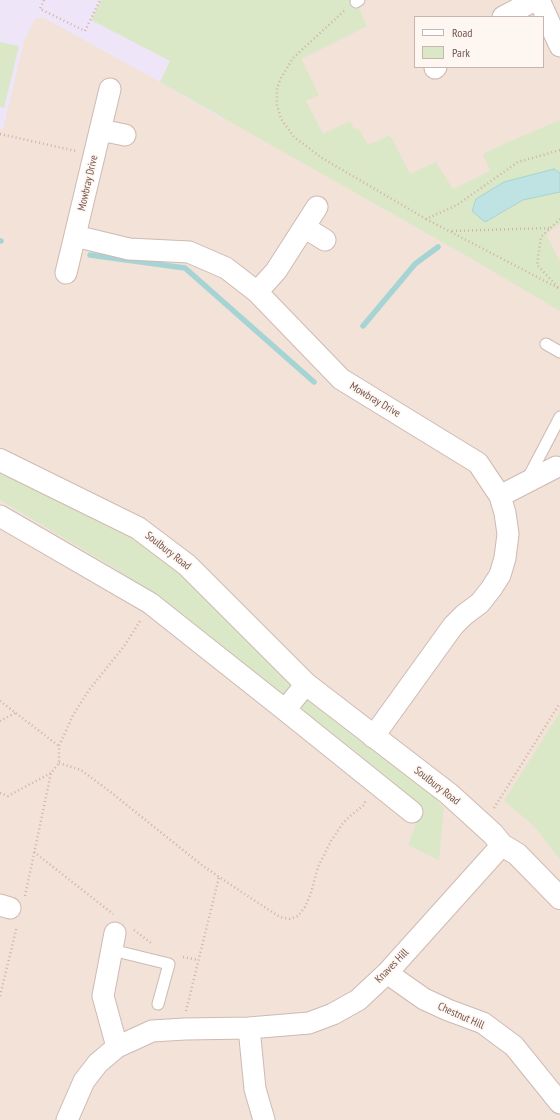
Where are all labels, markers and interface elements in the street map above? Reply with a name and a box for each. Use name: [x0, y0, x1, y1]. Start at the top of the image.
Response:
legend: [414, 16, 544, 68]
text: Road: [452, 25, 472, 40]
text: Park: [452, 45, 470, 60]
street label: Mowbray Drive: [75, 154, 101, 212]
street label: Mowbray Drive: [347, 380, 403, 420]
street label: Soulbury Road: [142, 529, 194, 573]
street label: Soulbury Road: [411, 764, 463, 808]
street label: Knaves Hill: [372, 946, 412, 986]
street label: Chestnut Hill: [436, 1000, 486, 1032]

